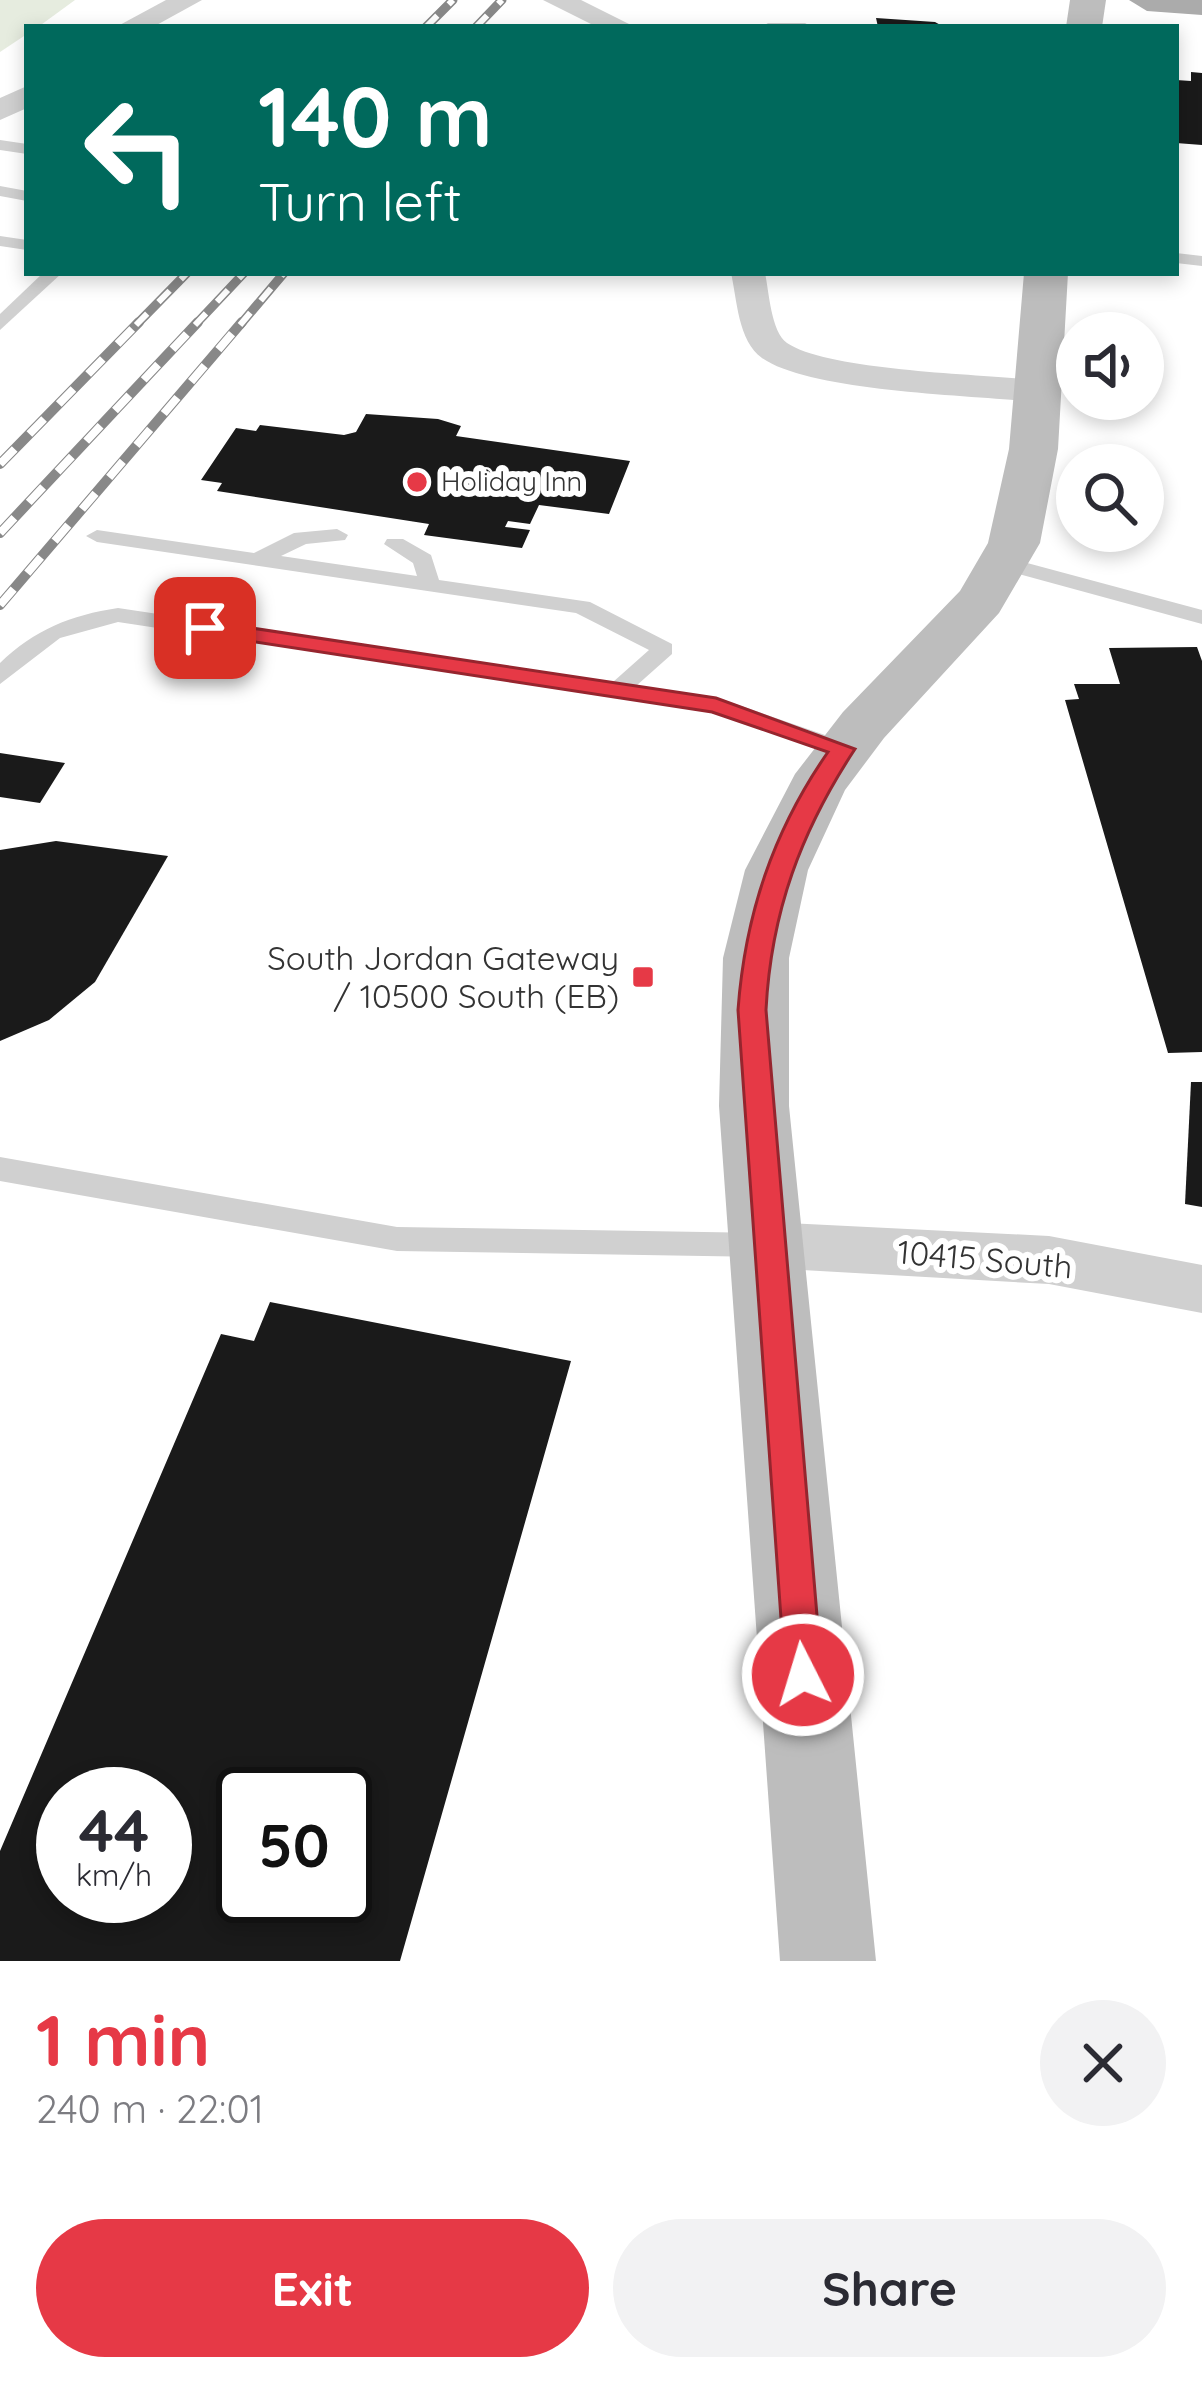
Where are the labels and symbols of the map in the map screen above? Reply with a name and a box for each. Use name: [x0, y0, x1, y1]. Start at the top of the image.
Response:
place label: Holiday Inn: [441, 464, 582, 498]
marker: Holiday Inn: [404, 469, 430, 495]
pin: [154, 577, 256, 679]
place label: South Jordan Gateway / 10500 South (EB): [267, 937, 619, 1016]
marker: South Jordan Gateway / 10500 South (EB): [630, 964, 656, 990]
street label: 10415 South: [896, 1230, 1074, 1287]
position arrow: [740, 1612, 866, 1738]
speed limit sign: 50: [216, 1767, 372, 1923]

